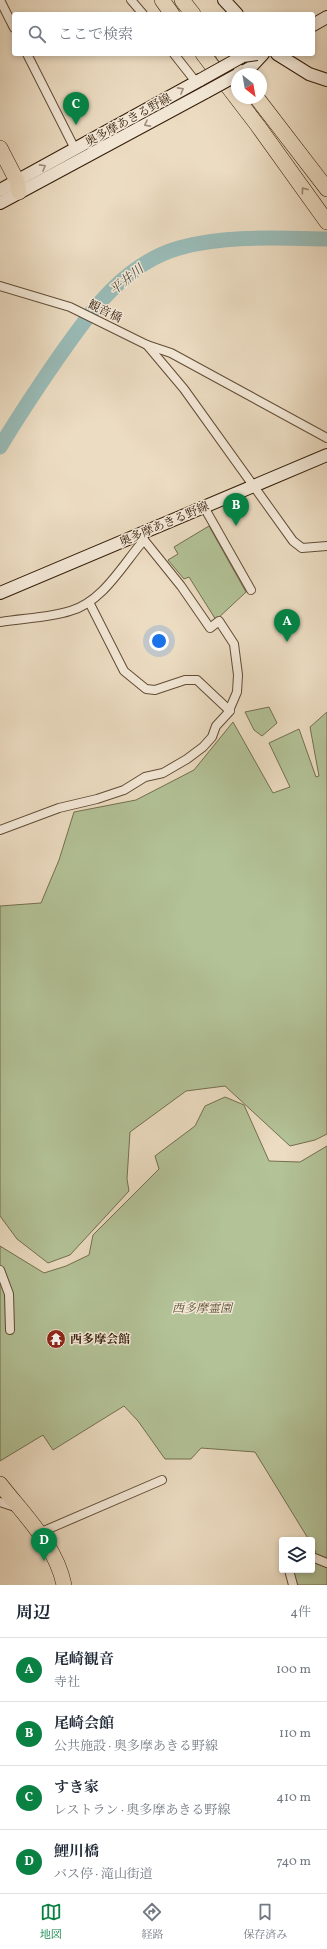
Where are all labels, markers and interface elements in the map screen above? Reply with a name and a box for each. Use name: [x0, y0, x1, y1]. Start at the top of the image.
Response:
search box: [12, 12, 315, 56]
icon: search: [26, 23, 48, 45]
text: ここで検索: [58, 25, 133, 46]
north arrow: [231, 68, 267, 104]
one-way arrow: [177, 88, 184, 95]
street label: 奥多摩あきる野線: [83, 91, 174, 151]
pin: C: [63, 92, 89, 125]
one-way arrow: [143, 119, 151, 126]
one-way arrow: [39, 164, 46, 172]
one-way arrow: [302, 188, 309, 195]
water label: 平井川: [106, 260, 150, 300]
street label: 観音橋: [85, 297, 124, 327]
pin: B: [223, 493, 249, 526]
street label: 奥多摩あきる野線: [117, 499, 212, 551]
pin: A: [274, 609, 300, 642]
your location: [149, 631, 169, 651]
park label: 西多摩霊園: [172, 1301, 234, 1317]
temple icon: 西多摩会館: [45, 1328, 67, 1350]
place label: 西多摩会館: [70, 1332, 130, 1348]
pin: D: [31, 1528, 57, 1561]
map controls: [279, 1537, 315, 1573]
button: layers: [279, 1537, 315, 1573]
text: 周辺: [16, 1602, 50, 1625]
text: 4件: [290, 1604, 311, 1622]
text: 尾崎観音: [54, 1650, 114, 1671]
text: A: [24, 1661, 34, 1679]
text: 100 m: [276, 1661, 311, 1679]
text: 寺社: [54, 1674, 80, 1692]
text: 尾崎会館: [54, 1714, 114, 1735]
text: B: [25, 1725, 33, 1743]
text: 110 m: [279, 1725, 311, 1743]
text: 公共施設 · 奥多摩あきる野線: [54, 1738, 218, 1756]
text: すき家: [54, 1778, 99, 1799]
text: C: [25, 1789, 33, 1807]
text: 410 m: [276, 1789, 311, 1807]
text: レストラン · 奥多摩あきる野線: [54, 1802, 230, 1820]
text: 鯉川橋: [54, 1842, 99, 1863]
text: D: [24, 1853, 34, 1871]
text: 740 m: [277, 1853, 311, 1871]
text: バス停 · 滝山街道: [54, 1866, 153, 1884]
tab: 地図: [40, 1901, 62, 1943]
tab: 経路: [141, 1901, 163, 1943]
tab: 保存済み: [243, 1901, 287, 1943]

